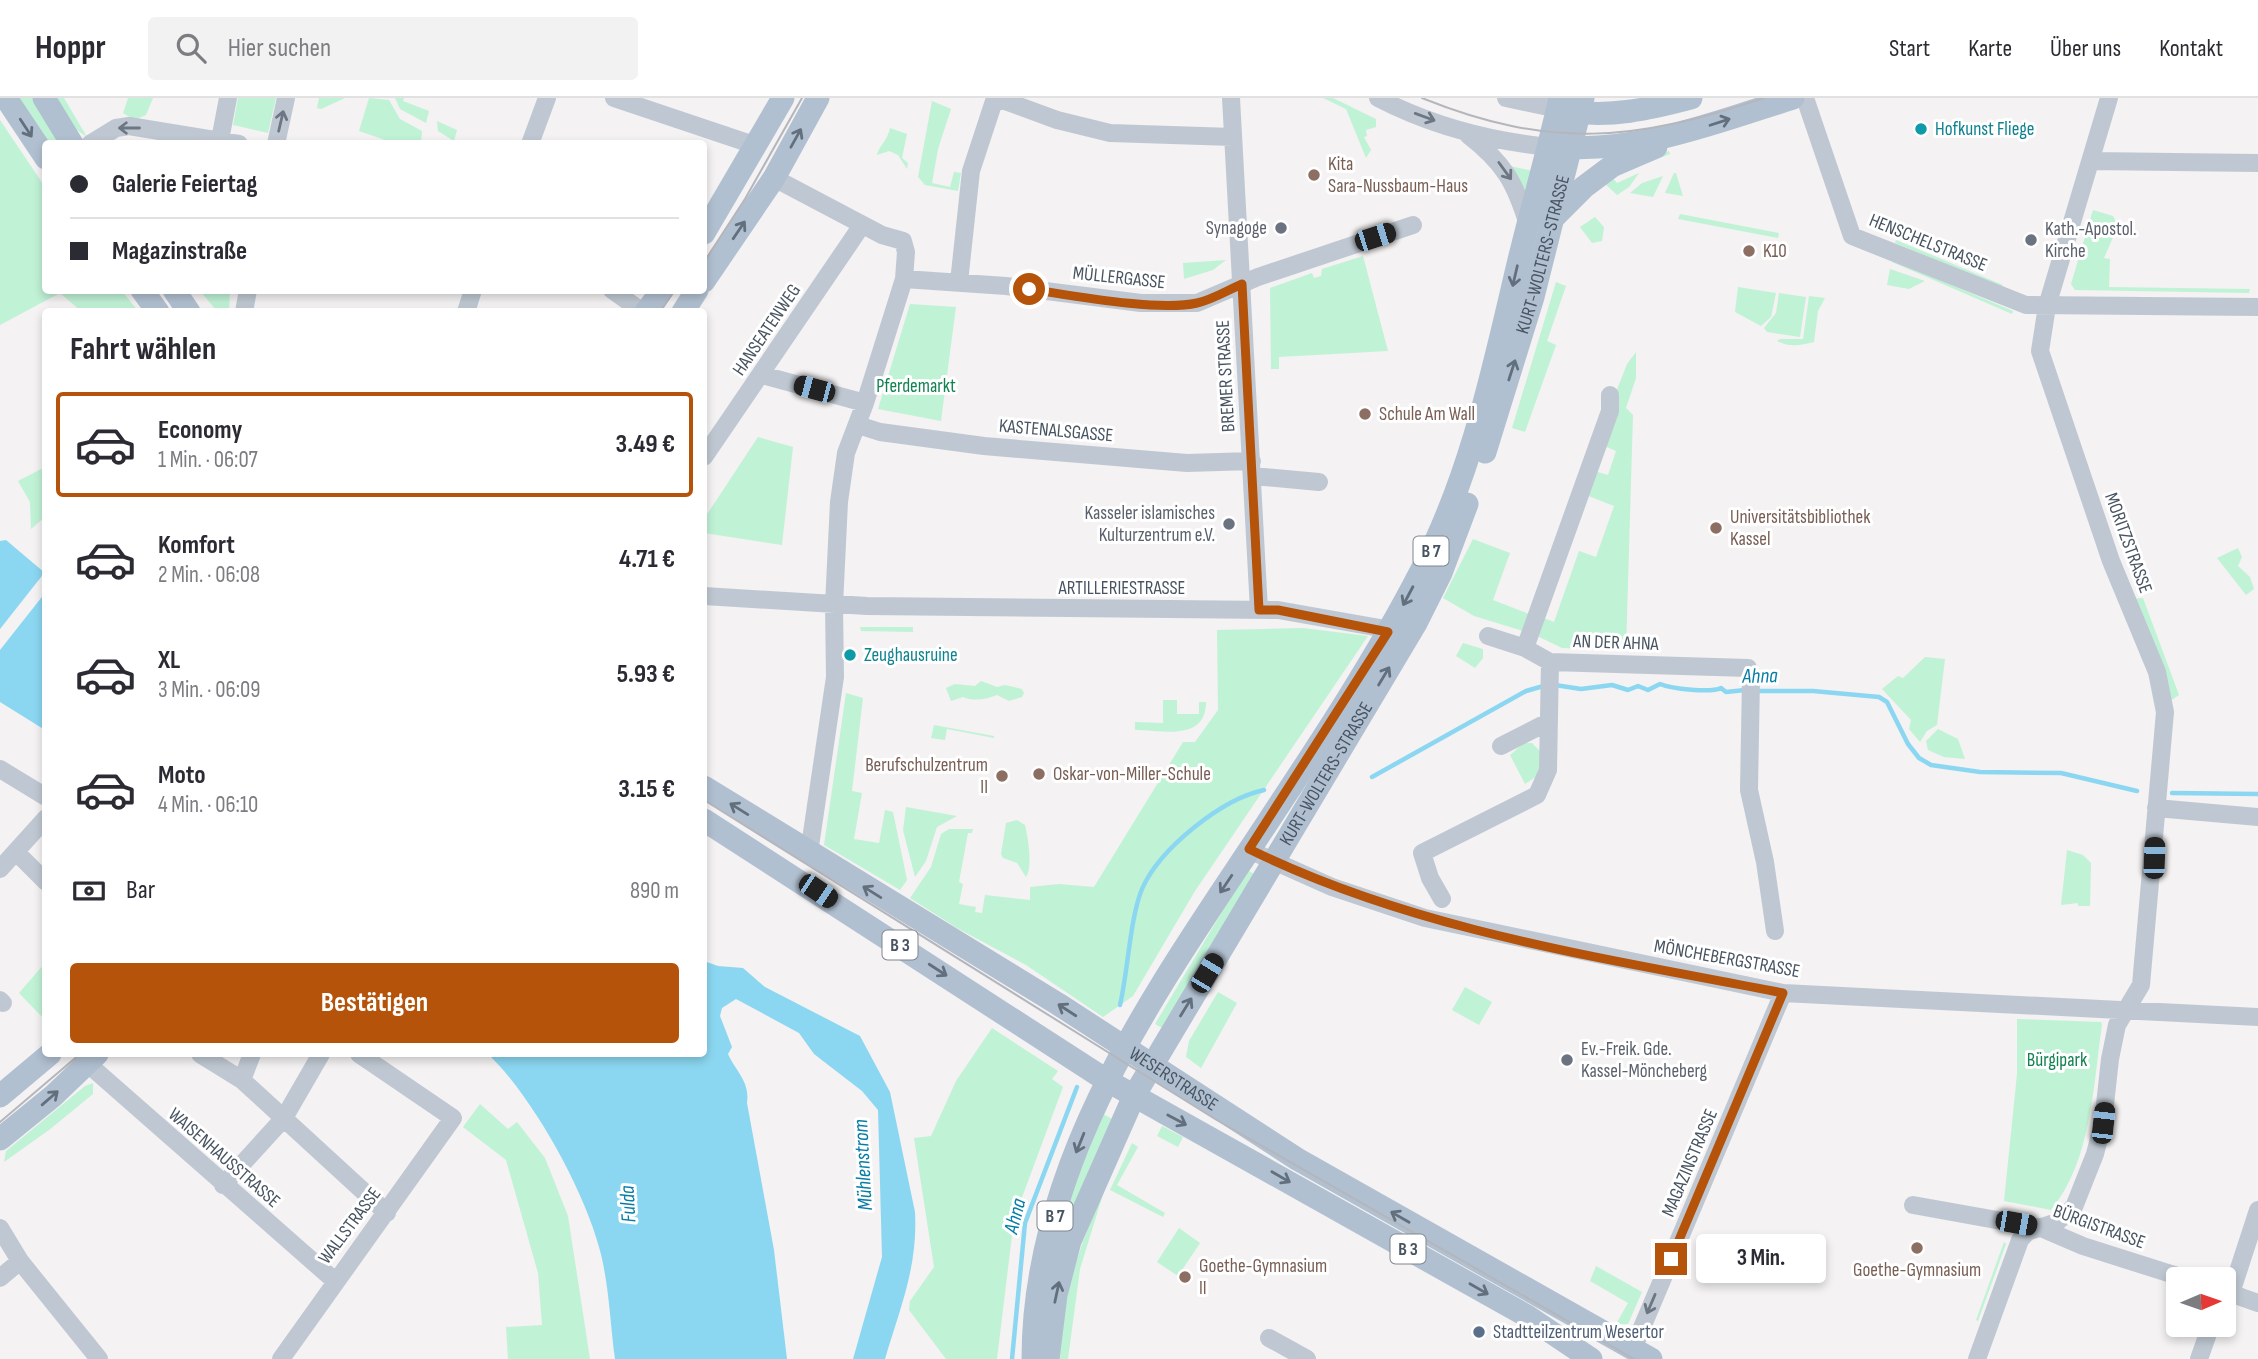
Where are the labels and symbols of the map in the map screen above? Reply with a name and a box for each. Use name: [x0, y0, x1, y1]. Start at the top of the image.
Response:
one-way arrow: [274, 110, 288, 133]
one-way arrow: [1413, 112, 1435, 124]
one-way arrow: [1708, 114, 1730, 127]
one-way arrow: [19, 118, 33, 138]
place label: Hofkunst Fliege: [1935, 118, 2034, 141]
one-way arrow: [118, 121, 141, 135]
marker: Hofkunst Fliege: [1913, 121, 1929, 137]
one-way arrow: [790, 128, 803, 149]
place label: Kita Sara-Nussbaum-Haus: [1328, 153, 1468, 198]
one-way arrow: [1498, 161, 1513, 180]
marker: Kita Sara-Nussbaum-Haus: [1306, 167, 1322, 183]
street label: KURT-WOLTERS-STRASSE: [1511, 173, 1575, 337]
street label: HENSCHELSTRASSE: [1866, 209, 1990, 277]
place label: Synagoge: [1206, 217, 1267, 240]
place label: Kath.-Apostol. Kirche: [2045, 218, 2137, 263]
one-way arrow: [732, 220, 746, 240]
marker: Synagoge: [1273, 220, 1289, 236]
car: [1352, 221, 1399, 253]
marker: Kath.-Apostol. Kirche: [2023, 232, 2039, 248]
place label: K10: [1763, 240, 1787, 263]
marker: K10: [1741, 243, 1757, 259]
street label: MÜLLERGASSE: [1072, 262, 1166, 294]
one-way arrow: [1508, 264, 1522, 287]
route start: [1013, 273, 1045, 305]
street label: HANSEATENWEG: [728, 280, 806, 380]
street label: BREMER STRASSE: [1212, 319, 1240, 433]
one-way arrow: [1507, 359, 1519, 381]
car: [791, 373, 838, 405]
park label: Pferdemarkt: [876, 375, 956, 398]
place label: Schule Am Wall: [1379, 403, 1475, 426]
marker: Schule Am Wall: [1357, 406, 1373, 422]
street label: KASTENALSGASSE: [998, 415, 1114, 447]
street label: MORITZSTRASSE: [2099, 490, 2157, 596]
place label: Kasseler islamisches Kulturzentrum e.V.: [1085, 502, 1215, 547]
place label: Universitätsbibliothek Kassel: [1730, 506, 1871, 551]
marker: Kasseler islamisches Kulturzentrum e.V.: [1221, 516, 1237, 532]
marker: Universitätsbibliothek Kassel: [1708, 520, 1724, 536]
road number: B 7: [1414, 536, 1448, 565]
street label: ARTILLERIESTRASSE: [1058, 577, 1185, 600]
one-way arrow: [1401, 585, 1415, 605]
street label: AN DER AHNA: [1572, 630, 1660, 656]
place label: Zeughausruine: [864, 644, 958, 667]
marker: Zeughausruine: [842, 647, 858, 663]
water label: Ahna: [1741, 663, 1778, 689]
one-way arrow: [1378, 666, 1392, 686]
street label: KURT-WOLTERS-STRASSE: [1275, 698, 1378, 850]
place label: Berufschulzentrum II: [865, 754, 988, 799]
place label: Oskar-von-Miller-Schule: [1053, 763, 1211, 786]
marker: Oskar-von-Miller-Schule: [1031, 766, 1047, 782]
marker: Berufschulzentrum II: [994, 768, 1010, 784]
one-way arrow: [730, 802, 749, 816]
car: [2143, 837, 2166, 879]
car: [795, 871, 842, 911]
one-way arrow: [1219, 874, 1233, 893]
one-way arrow: [863, 885, 883, 899]
road number: B 3: [883, 930, 918, 960]
street label: MÖNCHEBERGSTRASSE: [1652, 935, 1802, 983]
car: [1188, 950, 1227, 996]
one-way arrow: [927, 964, 947, 978]
one-way arrow: [1179, 998, 1193, 1018]
one-way arrow: [1057, 1003, 1077, 1017]
place label: Ev.-Freik. Gde. Kassel-Möncheberg: [1581, 1038, 1708, 1083]
street label: WESERSTRASSE: [1125, 1042, 1222, 1116]
park label: Bürgipark: [2027, 1049, 2088, 1072]
marker: Ev.-Freik. Gde. Kassel-Möncheberg: [1559, 1052, 1575, 1068]
one-way arrow: [41, 1090, 59, 1106]
car: [2091, 1101, 2116, 1145]
street label: WAISENHAUSSTRASSE: [163, 1103, 285, 1213]
street label: MAGAZINSTRASSE: [1657, 1106, 1723, 1220]
one-way arrow: [1167, 1113, 1187, 1127]
water label: Mühlenstrom: [848, 1119, 878, 1211]
one-way arrow: [1073, 1132, 1086, 1153]
one-way arrow: [1270, 1170, 1290, 1184]
street label: WALLSTRASSE: [314, 1183, 386, 1269]
water label: Fulda: [615, 1184, 641, 1223]
water label: Ahna: [998, 1195, 1032, 1237]
street label: BÜRGISTRASSE: [2050, 1200, 2148, 1254]
road number: B 7: [1038, 1202, 1072, 1231]
car: [1994, 1209, 2039, 1237]
one-way arrow: [1390, 1210, 1410, 1224]
road number: B 3: [1390, 1234, 1426, 1264]
callout: 3 Min.: [1696, 1234, 1825, 1284]
marker: Goethe-Gymnasium: [1909, 1240, 1925, 1256]
route end: [1655, 1243, 1687, 1275]
place label: Goethe-Gymnasium II: [1199, 1255, 1327, 1300]
place label: Goethe-Gymnasium: [1853, 1259, 1981, 1282]
north arrow: [2166, 1267, 2236, 1337]
marker: Goethe-Gymnasium II: [1177, 1269, 1193, 1285]
one-way arrow: [1052, 1281, 1065, 1303]
one-way arrow: [1468, 1282, 1488, 1296]
one-way arrow: [1644, 1293, 1657, 1315]
place label: Stadtteilzentrum Wesertor: [1493, 1321, 1664, 1344]
marker: Stadtteilzentrum Wesertor: [1471, 1324, 1487, 1340]

